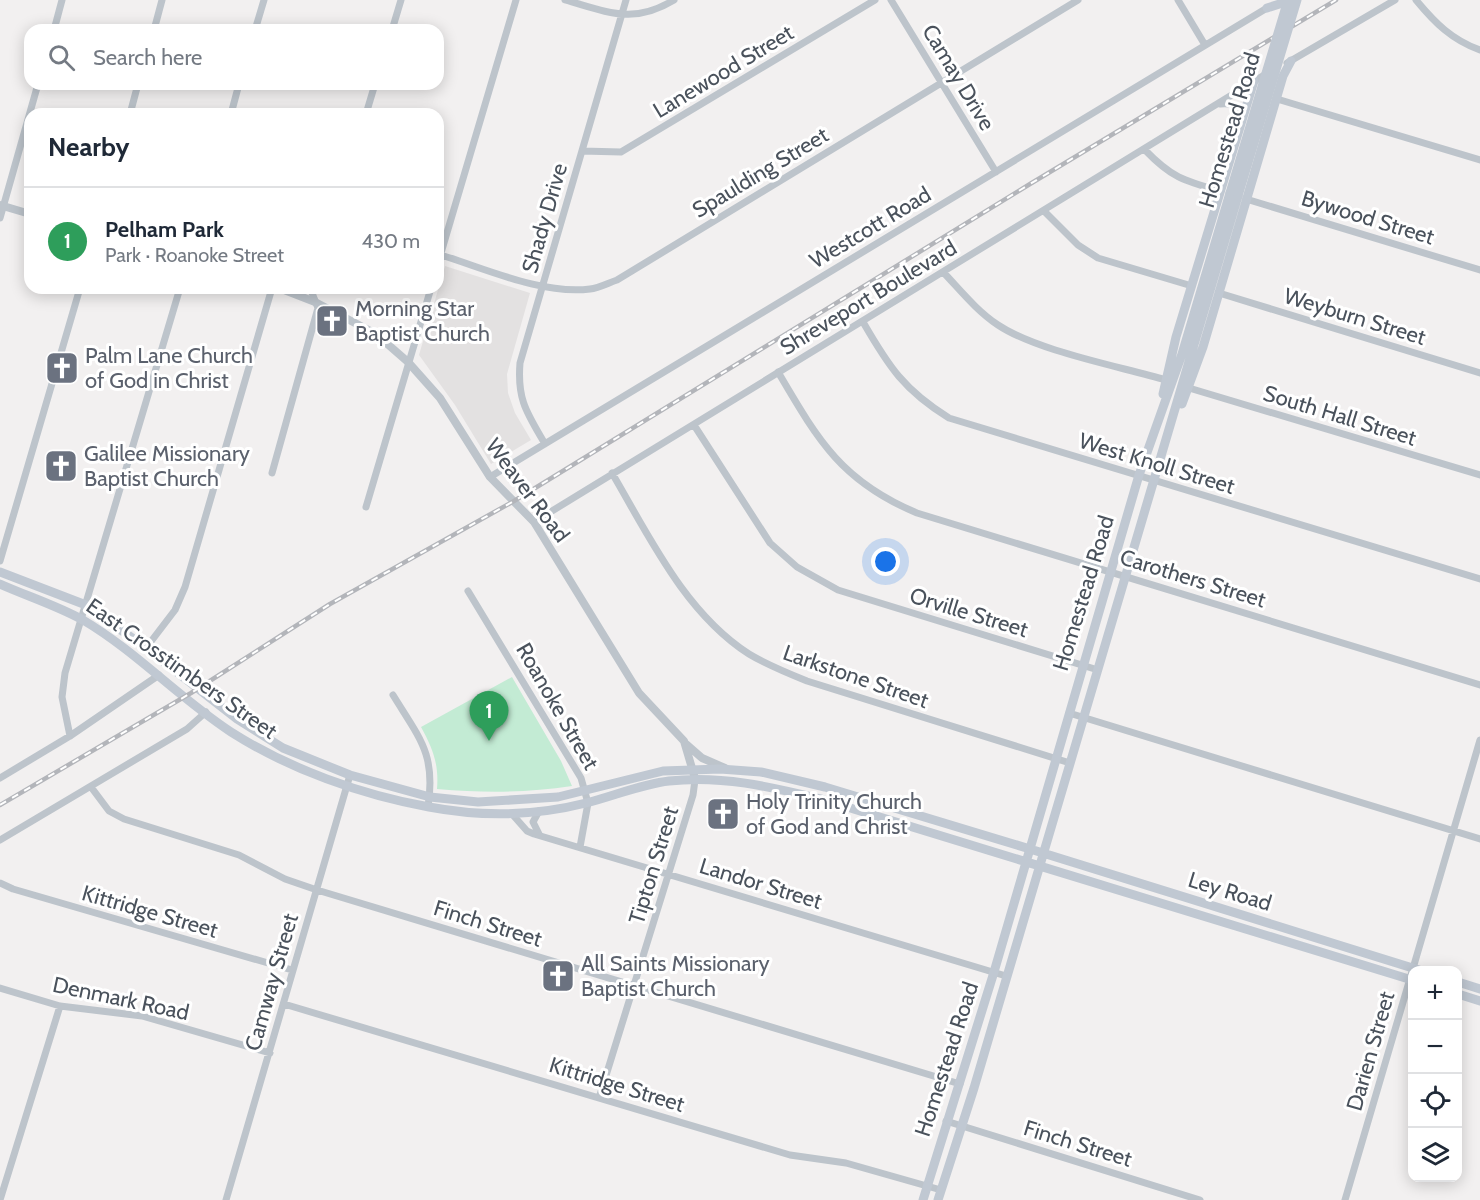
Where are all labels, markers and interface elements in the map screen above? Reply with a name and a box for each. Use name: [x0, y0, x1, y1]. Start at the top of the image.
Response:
street label: Lanewood Street: [648, 19, 799, 124]
street label: Camay Drive: [916, 19, 1001, 135]
search box: [24, 24, 444, 90]
icon: search: [45, 41, 78, 74]
text: Search here: [93, 44, 202, 71]
street label: Homestead Road: [1193, 49, 1266, 211]
street label: Spaulding Street: [687, 121, 834, 224]
text: Nearby: [48, 131, 129, 163]
street label: Shady Drive: [516, 160, 573, 276]
street label: Westcott Road: [805, 181, 936, 274]
street label: Bywood Street: [1298, 184, 1438, 251]
text: Pelham Park: [105, 216, 224, 243]
text: 1: [64, 229, 71, 253]
text: 430 m: [362, 229, 420, 253]
street label: Shreveport Boulevard: [775, 234, 961, 361]
text: Park · Roanoke Street: [105, 243, 284, 267]
street label: Weyburn Street: [1281, 282, 1429, 351]
place label: Morning Star Baptist Church: [355, 295, 490, 347]
church icon: Morning Star Baptist Church: [314, 303, 350, 339]
place label: Palm Lane Church of God in Christ: [85, 342, 253, 394]
church icon: Palm Lane Church of God in Christ: [44, 350, 80, 386]
street label: South Hall Street: [1260, 379, 1420, 452]
street label: West Knoll Street: [1076, 427, 1239, 500]
street label: Weaver Road: [480, 433, 575, 548]
place label: Galilee Missionary Baptist Church: [84, 440, 250, 492]
church icon: Galilee Missionary Baptist Church: [43, 448, 79, 484]
street label: Homestead Road: [1047, 512, 1120, 674]
street label: Carothers Street: [1117, 544, 1270, 614]
your location: [871, 547, 900, 576]
street label: Orville Street: [906, 582, 1032, 643]
street label: East Crosstimbers Street: [81, 592, 283, 745]
street label: Roanoke Street: [510, 638, 605, 775]
street label: Larkstone Street: [780, 639, 933, 714]
pin: 1: [470, 692, 508, 741]
place label: Holy Trinity Church of God and Christ: [746, 788, 922, 840]
church icon: Holy Trinity Church of God and Christ: [705, 796, 741, 832]
street label: Tipton Street: [623, 803, 684, 927]
street label: Landor Street: [696, 852, 826, 915]
street label: Ley Road: [1185, 866, 1275, 917]
street label: Kittridge Street: [79, 879, 221, 944]
street label: Finch Street: [430, 894, 546, 953]
street label: Camway Street: [239, 910, 304, 1054]
place label: All Saints Missionary Baptist Church: [581, 950, 770, 1002]
church icon: All Saints Missionary Baptist Church: [540, 958, 576, 994]
map controls: [1408, 966, 1462, 1182]
button: +: [1408, 966, 1462, 1020]
street label: Denmark Road: [50, 971, 192, 1026]
street label: Homestead Road: [909, 978, 984, 1140]
street label: Darien Street: [1341, 988, 1401, 1114]
button: −: [1408, 1020, 1462, 1074]
street label: Kittridge Street: [546, 1051, 688, 1118]
button: locate: [1408, 1074, 1462, 1128]
street label: Finch Street: [1020, 1114, 1136, 1173]
button: layers: [1408, 1128, 1462, 1182]

